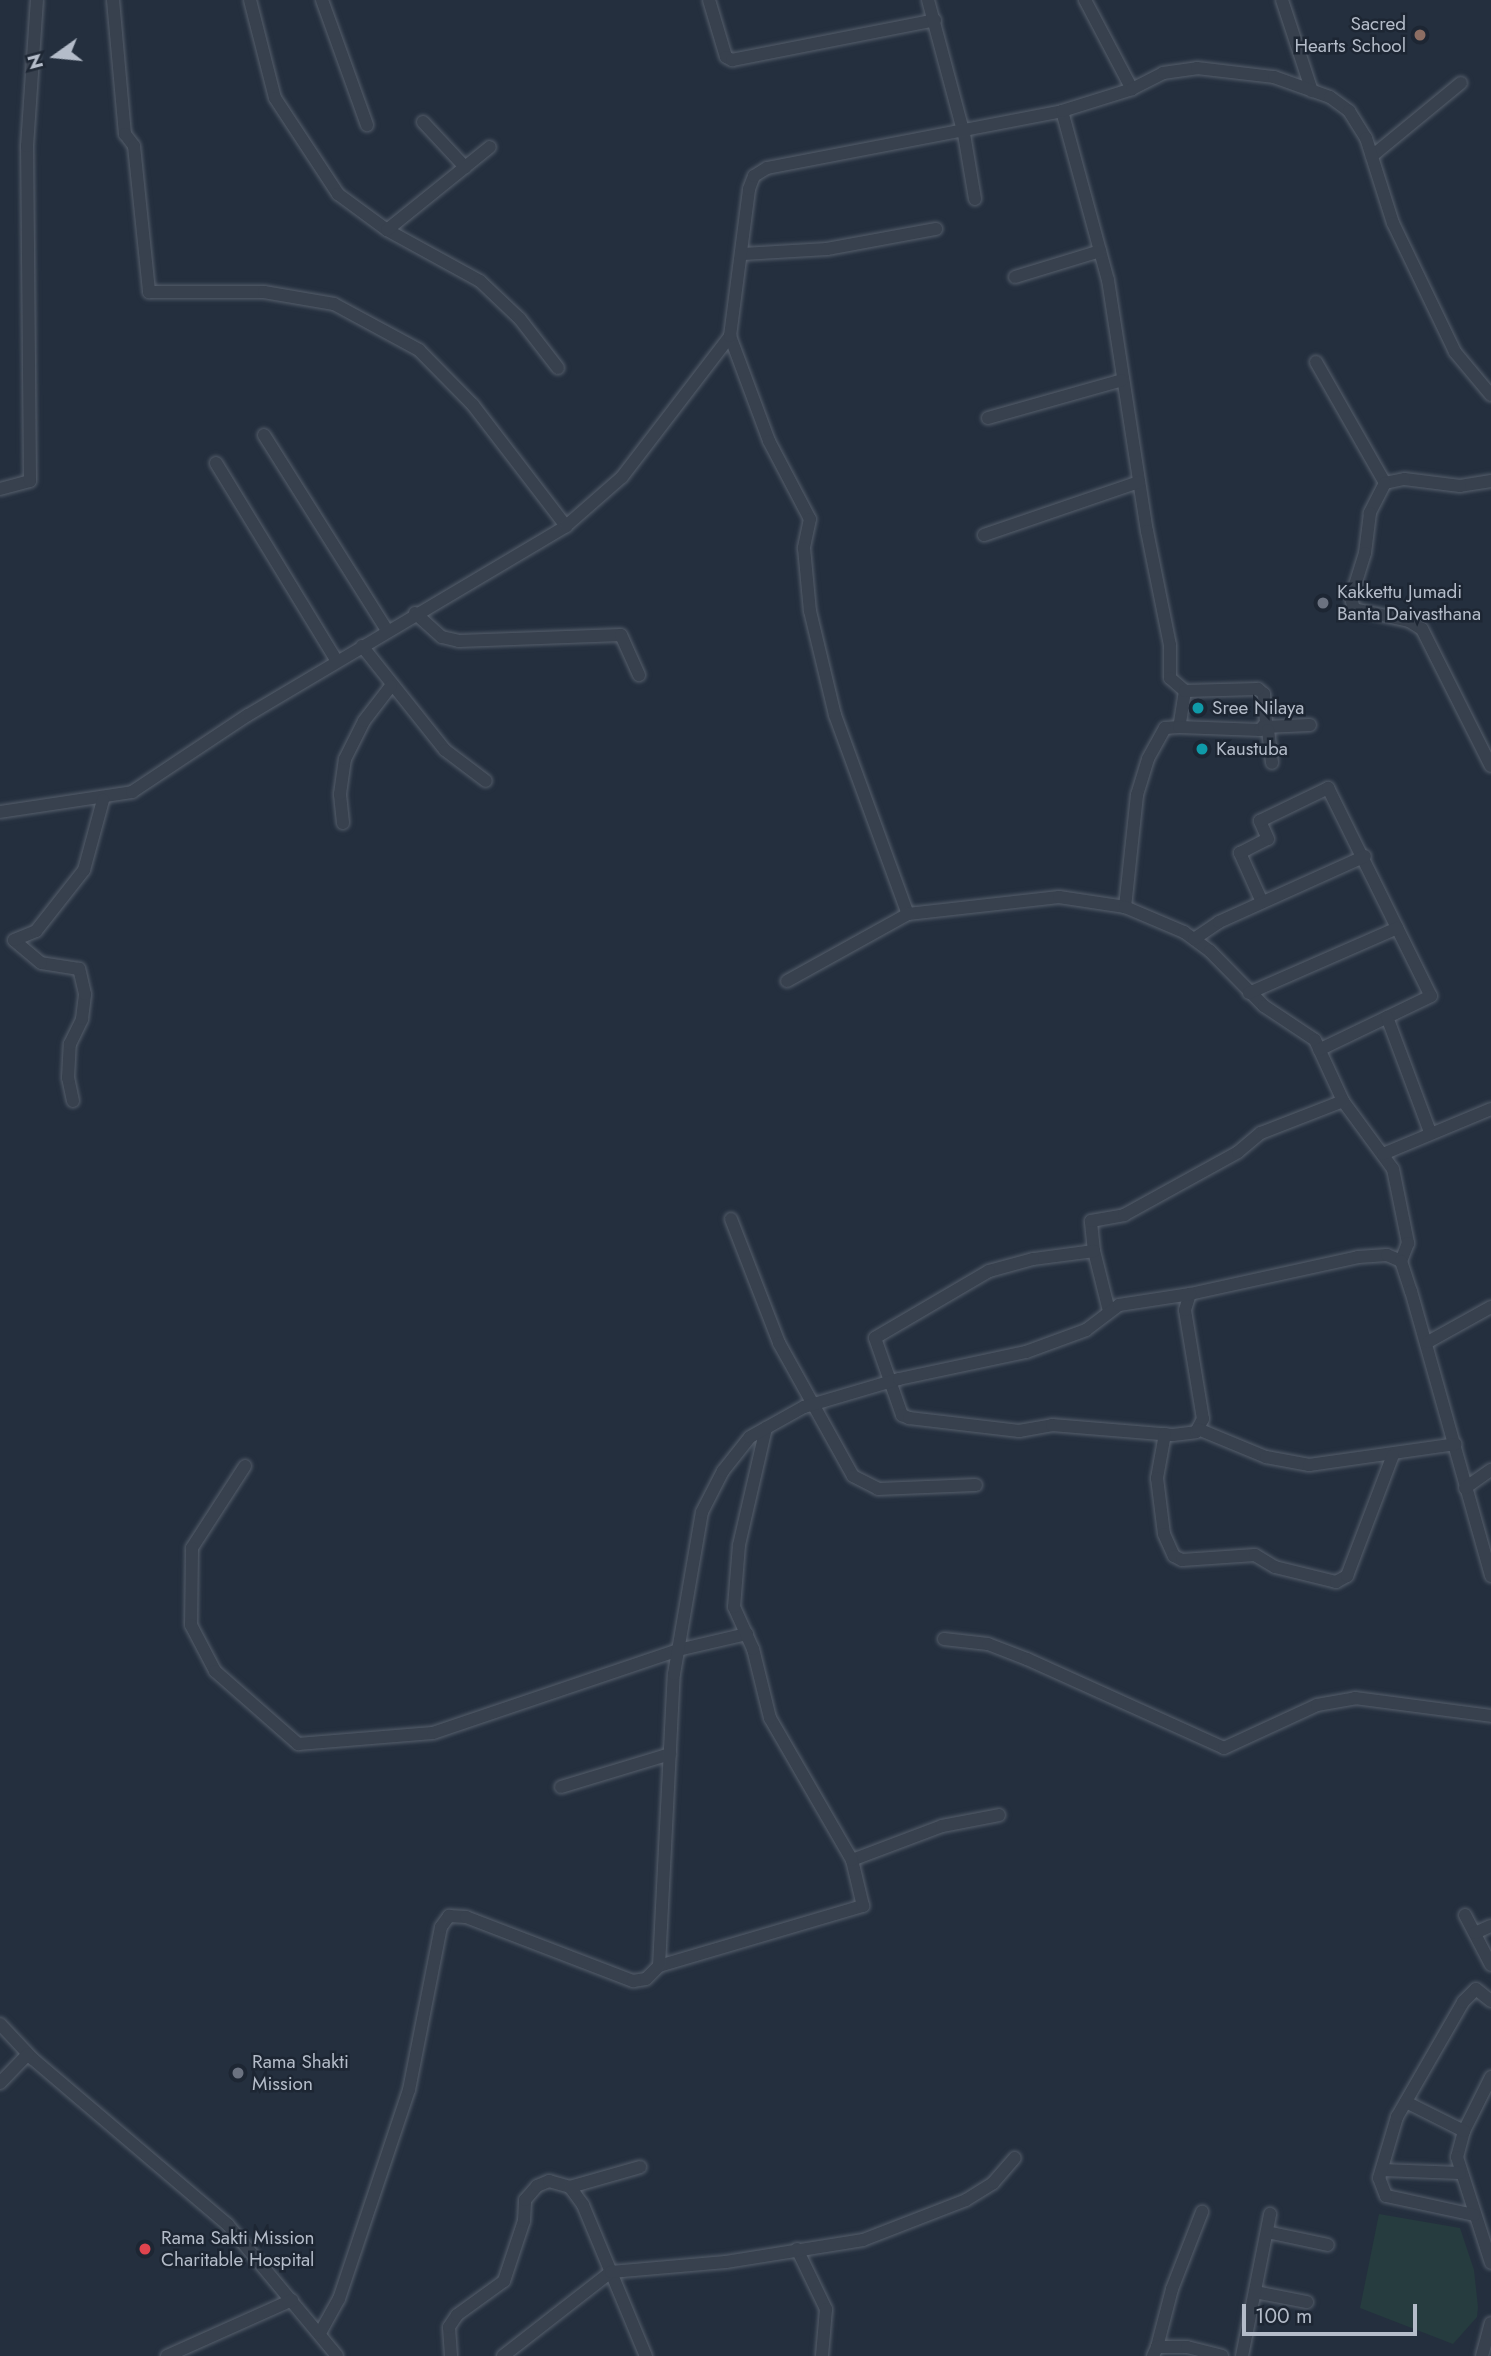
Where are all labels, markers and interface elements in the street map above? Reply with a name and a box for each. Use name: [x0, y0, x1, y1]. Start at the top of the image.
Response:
place label: Sacred Hearts School: [1294, 13, 1406, 57]
north arrow: [21, 21, 91, 91]
marker: Sacred Hearts School: [1412, 27, 1428, 43]
text: N: [20, 51, 50, 72]
place label: Kakkettu Jumadi Banta Daivasthana: [1337, 581, 1481, 625]
marker: Kakkettu Jumadi Banta Daivasthana: [1315, 595, 1331, 611]
place label: Sree Nilaya: [1212, 697, 1304, 719]
marker: Sree Nilaya: [1190, 700, 1206, 716]
place label: Kaustuba: [1216, 738, 1288, 760]
marker: Kaustuba: [1194, 741, 1210, 757]
place label: Rama Shakti Mission: [252, 2051, 349, 2095]
marker: Rama Shakti Mission: [230, 2065, 246, 2081]
place label: Rama Sakti Mission Charitable Hospital: [161, 2227, 314, 2271]
marker: Rama Sakti Mission Charitable Hospital: [135, 2239, 155, 2259]
scale bar: [1246, 2290, 1421, 2334]
text: 100 m: [1255, 2301, 1312, 2331]

